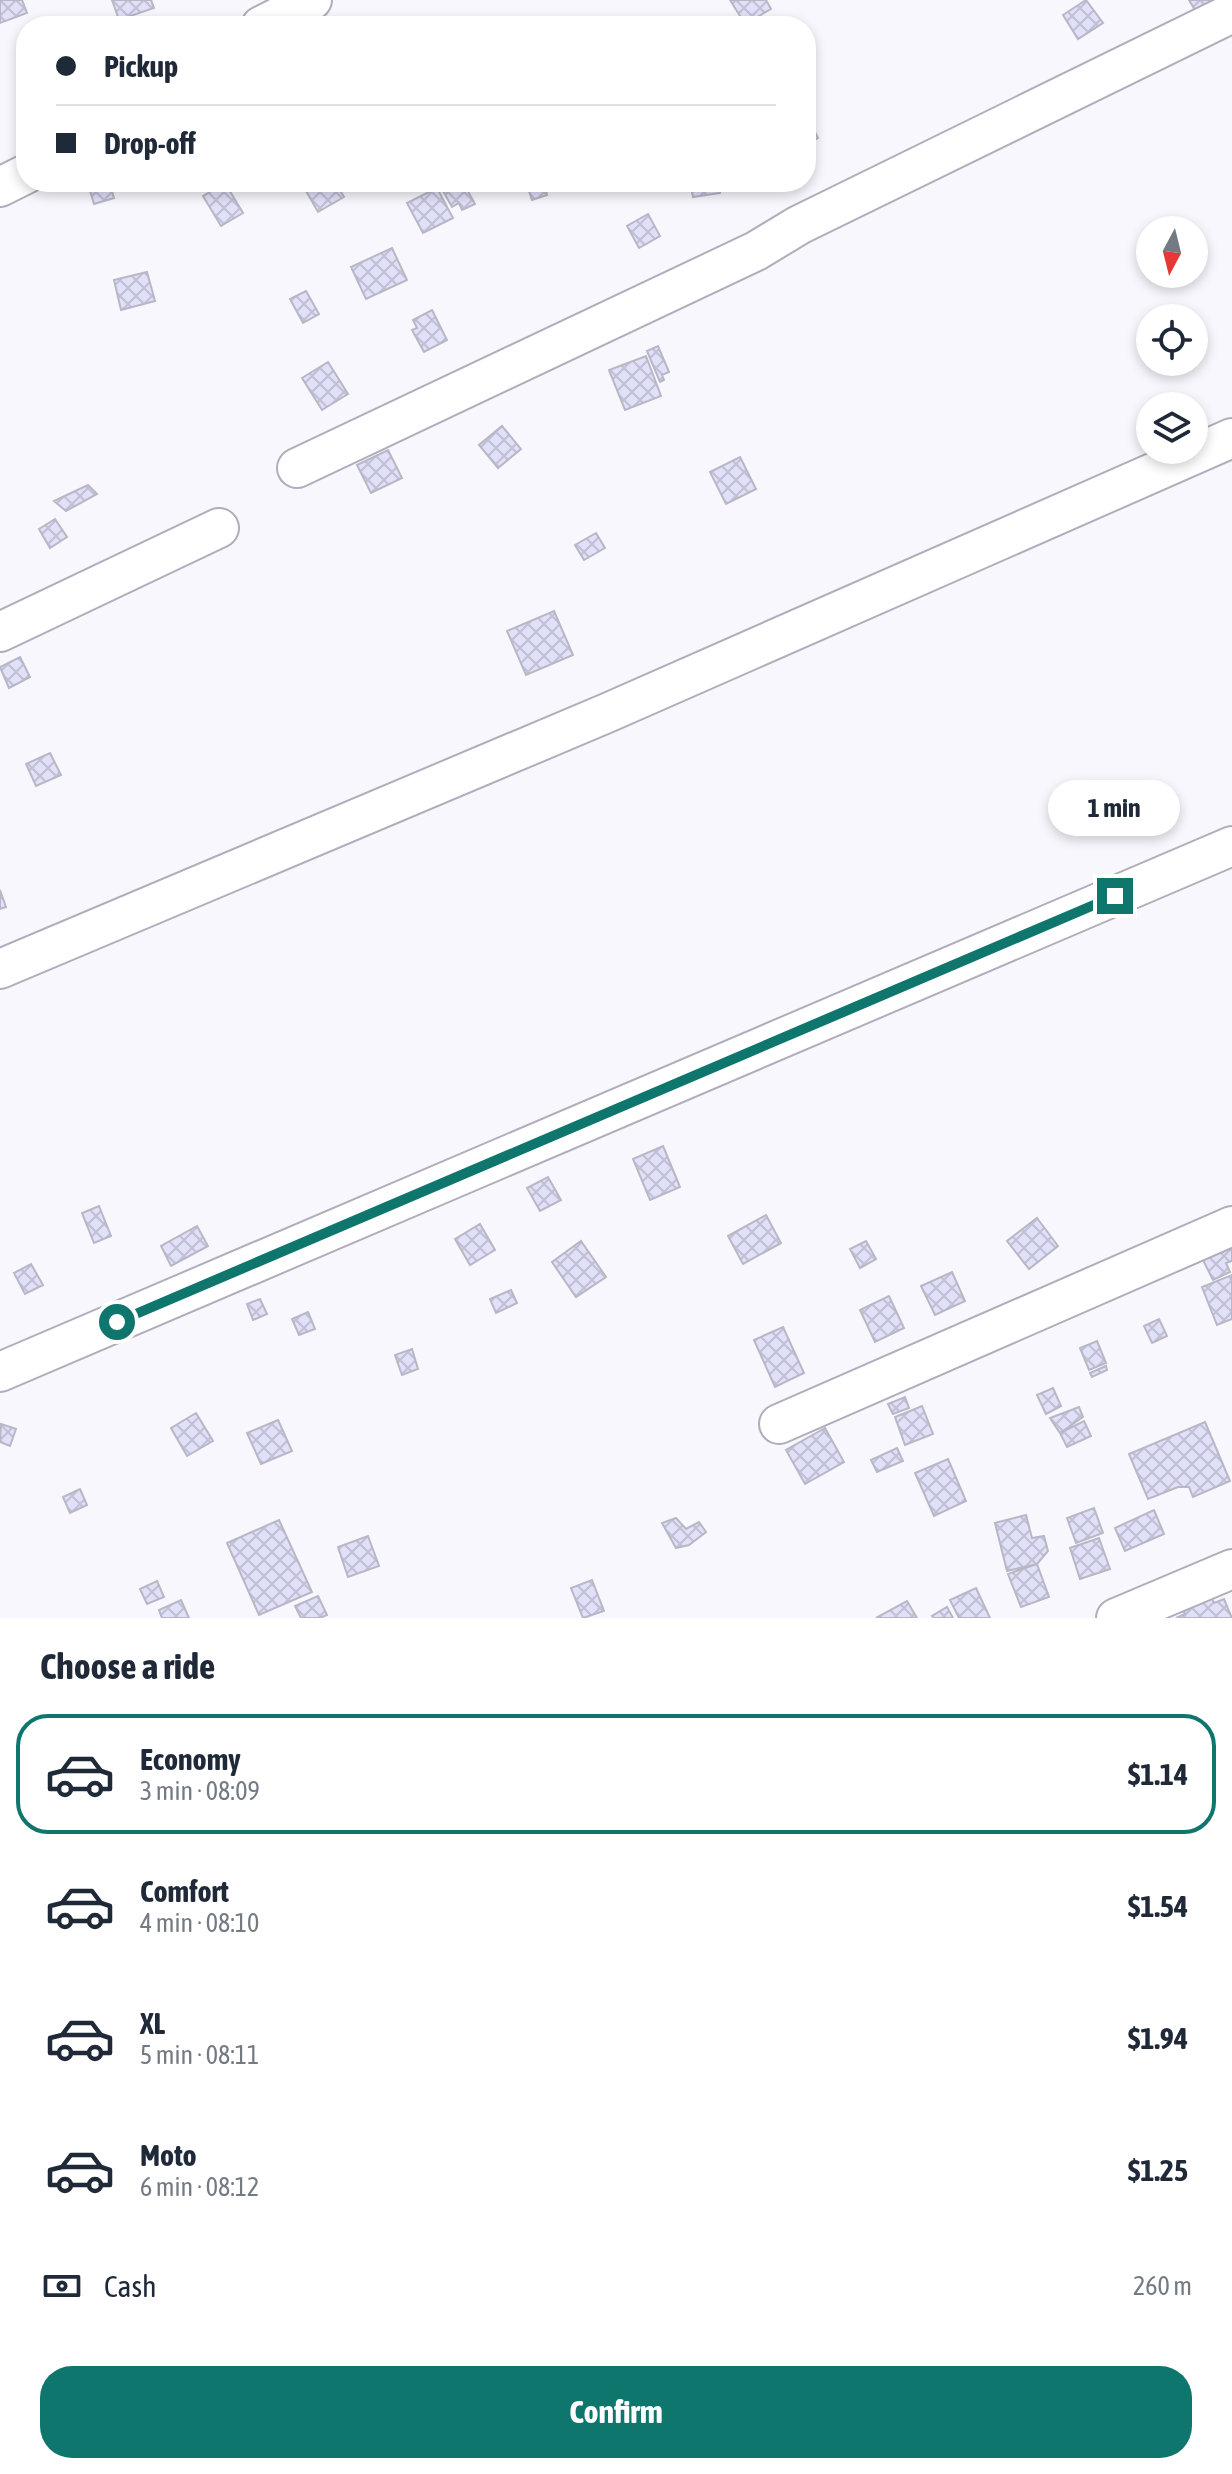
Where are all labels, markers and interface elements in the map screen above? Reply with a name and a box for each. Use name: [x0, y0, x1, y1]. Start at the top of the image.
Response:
text: Pickup: [104, 49, 178, 83]
text: Drop-off: [104, 126, 196, 160]
north arrow: [1136, 216, 1208, 288]
map controls: [1136, 216, 1208, 464]
button: locate: [1136, 304, 1208, 376]
button: layers: [1136, 392, 1208, 464]
callout: 1 min: [1049, 780, 1181, 836]
text: 1 min: [1087, 793, 1141, 823]
route end: [1097, 878, 1133, 914]
route start: [99, 1304, 135, 1340]
text: Choose a ride: [40, 1645, 215, 1687]
icon: car: [44, 1738, 116, 1810]
text: Economy: [140, 1742, 241, 1776]
text: $1.14: [1128, 1757, 1188, 1791]
text: 3 min · 08:09: [140, 1776, 260, 1806]
icon: car: [44, 1870, 116, 1942]
text: Comfort: [140, 1874, 229, 1908]
text: $1.54: [1128, 1889, 1188, 1923]
text: 4 min · 08:10: [140, 1908, 259, 1938]
icon: car: [44, 2002, 116, 2074]
text: XL: [140, 2006, 165, 2040]
text: $1.94: [1128, 2021, 1188, 2055]
text: 5 min · 08:11: [140, 2040, 259, 2070]
icon: car: [44, 2134, 116, 2206]
text: Moto: [140, 2138, 197, 2172]
text: $1.25: [1128, 2153, 1188, 2187]
text: 6 min · 08:12: [140, 2172, 259, 2202]
icon: cash: [40, 2264, 84, 2308]
text: Cash: [104, 2269, 157, 2303]
text: 260 m: [1133, 2271, 1192, 2301]
button: Confirm: [40, 2366, 1192, 2458]

